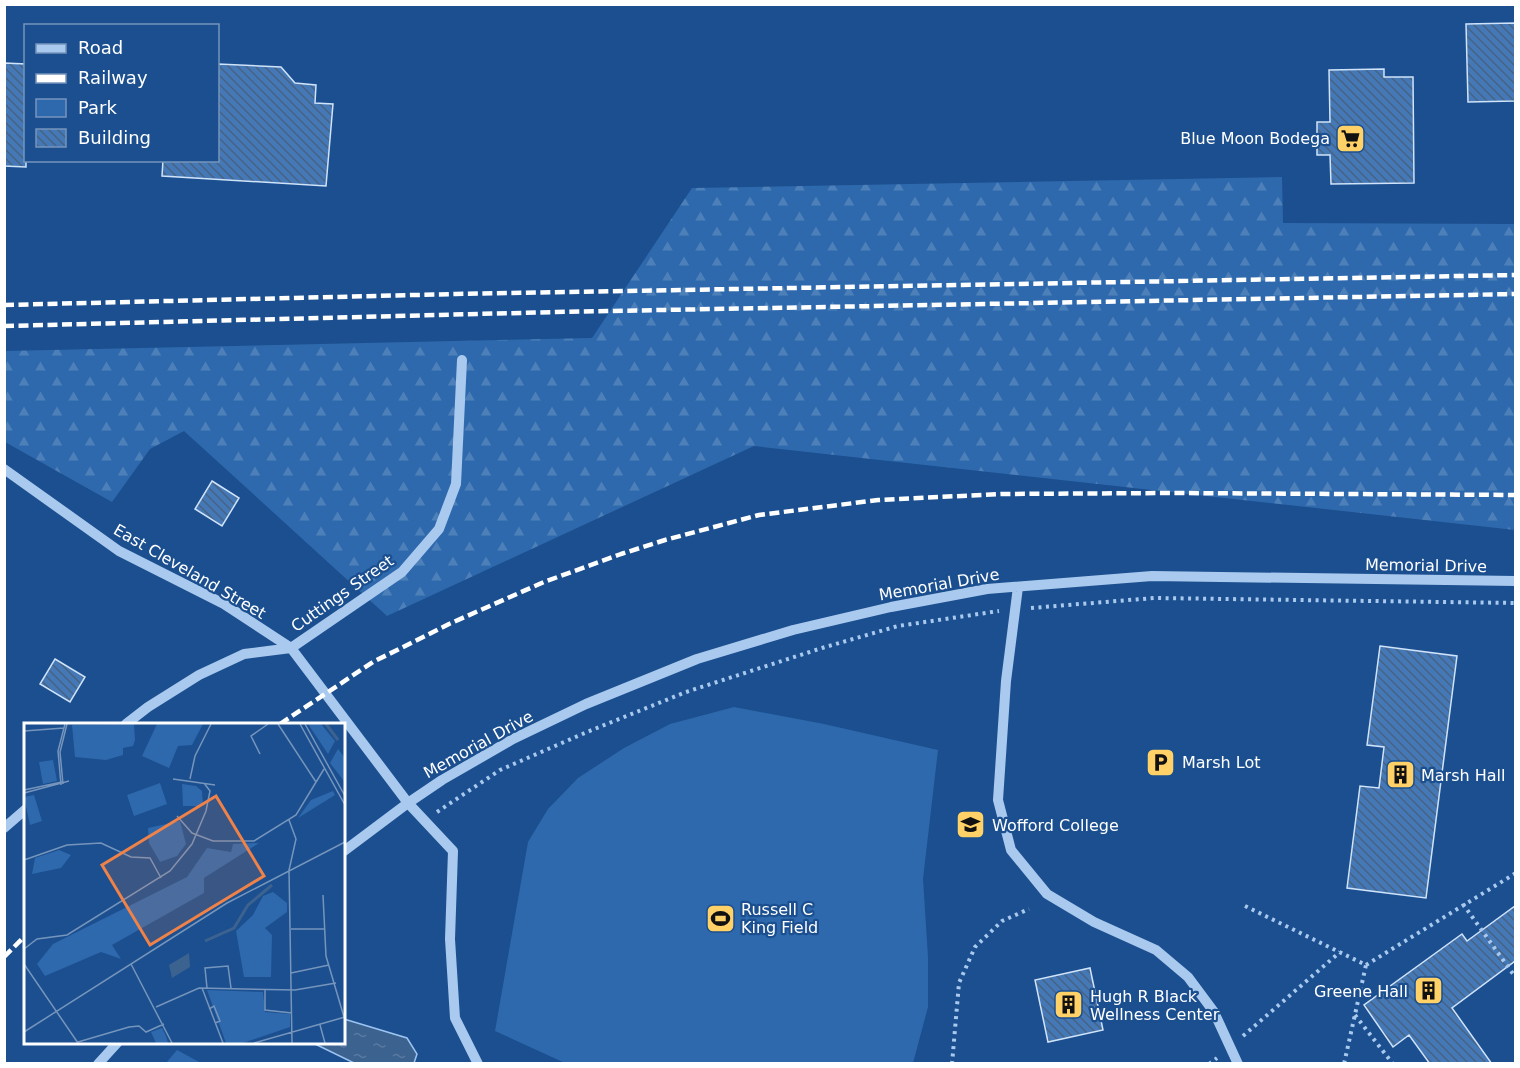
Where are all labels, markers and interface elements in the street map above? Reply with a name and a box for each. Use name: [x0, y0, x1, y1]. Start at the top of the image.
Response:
legend: [24, 24, 219, 162]
text: Road: [78, 37, 123, 58]
text: Railway: [78, 67, 148, 88]
text: Park: [78, 97, 117, 118]
supermarket icon: Blue Moon Bodega: [1335, 122, 1367, 154]
text: Building: [78, 127, 151, 148]
place label: Blue Moon Bodega: [1180, 129, 1330, 148]
street label: East Cleveland Street: [110, 520, 269, 623]
street label: Cuttings Street: [287, 551, 397, 636]
street label: Memorial Drive: [1365, 555, 1487, 576]
street label: Memorial Drive: [877, 565, 1001, 604]
street label: Memorial Drive: [420, 707, 536, 782]
inset map: [24, 723, 345, 1044]
parking icon: Marsh Lot: [1145, 746, 1177, 778]
place label: Marsh Lot: [1182, 753, 1260, 772]
building icon: Marsh Hall: [1384, 759, 1416, 791]
place label: Marsh Hall: [1421, 766, 1505, 785]
school or university icon: Wofford College: [955, 809, 987, 841]
place label: Wofford College: [992, 816, 1119, 835]
place label: Russell C King Field: [741, 900, 818, 937]
sports icon: Russell C King Field: [704, 902, 736, 934]
building icon: Greene Hall: [1413, 975, 1445, 1007]
place label: Greene Hall: [1314, 982, 1408, 1001]
place label: Hugh R Black Wellness Center: [1090, 987, 1220, 1024]
building icon: Hugh R Black Wellness Center: [1053, 989, 1085, 1021]

